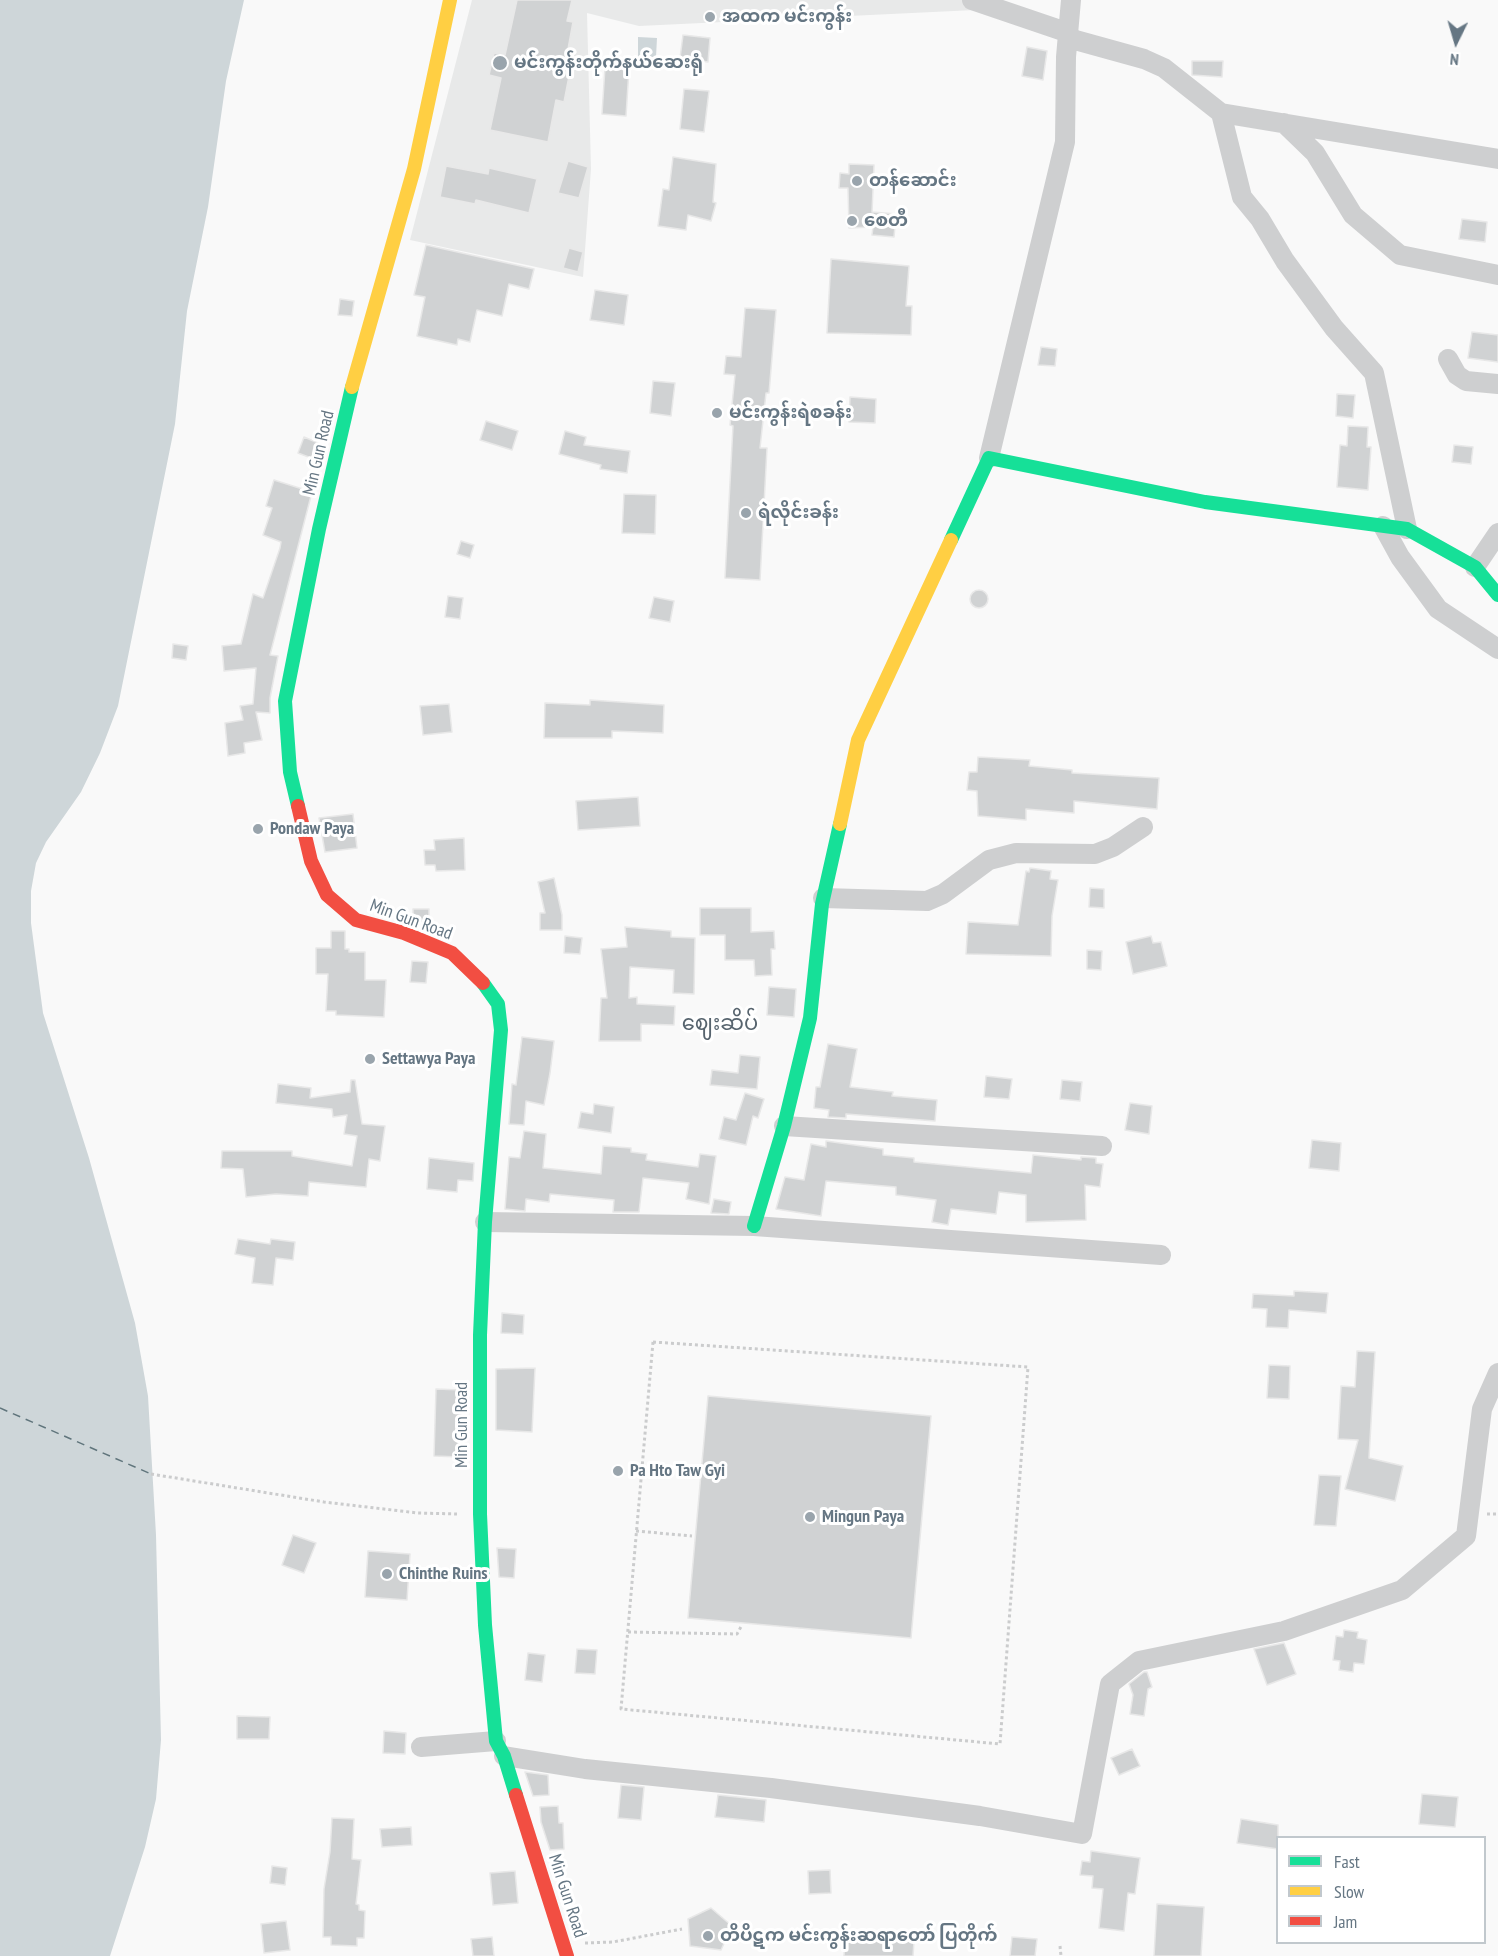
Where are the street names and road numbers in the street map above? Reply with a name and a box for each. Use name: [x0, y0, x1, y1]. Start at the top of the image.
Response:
street label: Min Gun Road: [299, 409, 339, 497]
street label: Min Gun Road: [367, 895, 455, 945]
street label: Min Gun Road: [451, 1382, 473, 1468]
street label: Min Gun Road: [543, 1852, 591, 1940]

